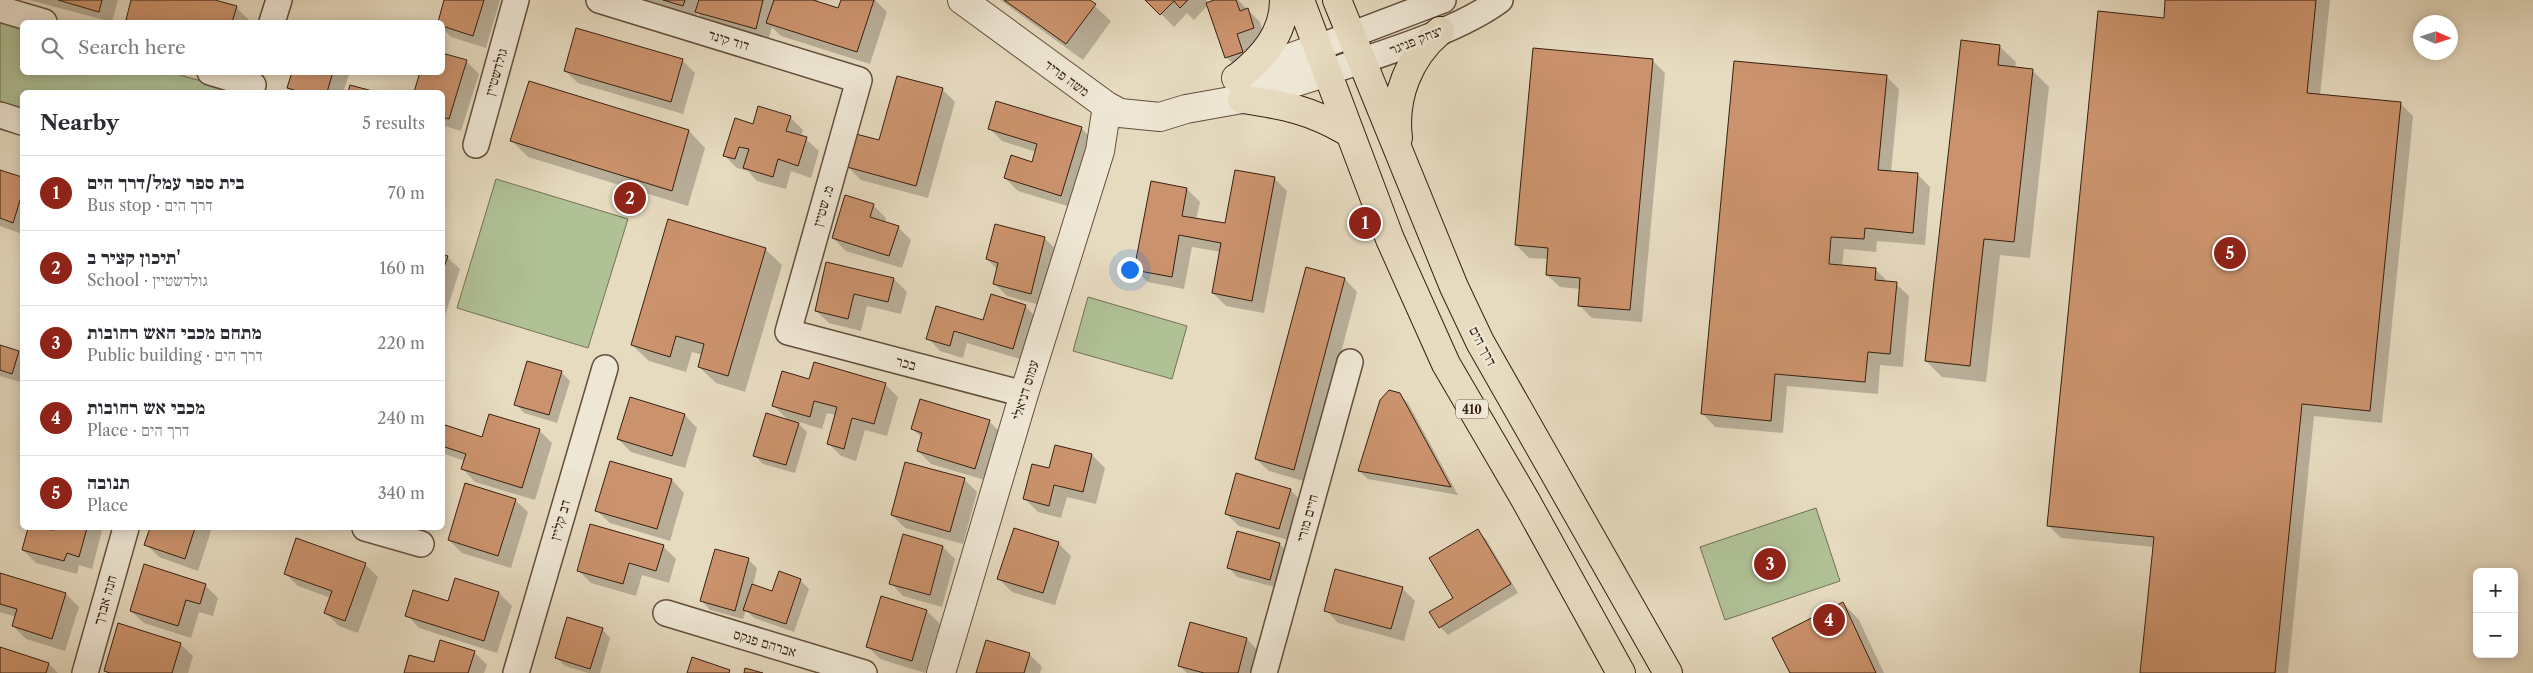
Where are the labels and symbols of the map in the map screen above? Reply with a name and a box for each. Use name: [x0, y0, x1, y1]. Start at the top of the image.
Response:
north arrow: [2413, 15, 2458, 60]
street label: יצחק פניגר: [1387, 21, 1445, 59]
street label: דוד קינד: [706, 25, 752, 55]
street label: גולדשטיין: [481, 46, 511, 98]
street label: משה פריד: [1041, 56, 1093, 100]
pin: 2: [614, 179, 646, 217]
street label: מ. שטיין: [809, 183, 837, 229]
pin: 1: [1349, 204, 1381, 242]
pin: 5: [2214, 234, 2246, 272]
your location: [1117, 257, 1143, 283]
street label: דרך הים: [1465, 323, 1501, 369]
street label: בכר: [894, 352, 918, 374]
street label: עמוס דניאלי: [1007, 358, 1043, 422]
road number: 410: [1456, 399, 1488, 418]
street label: חיים מורי: [1292, 492, 1322, 544]
street label: דב קליין: [546, 498, 574, 542]
pin: 3: [1754, 545, 1786, 583]
street label: חנה אברך: [89, 573, 121, 627]
pin: 4: [1813, 601, 1845, 639]
street label: אברהם פנקס: [731, 625, 799, 661]

